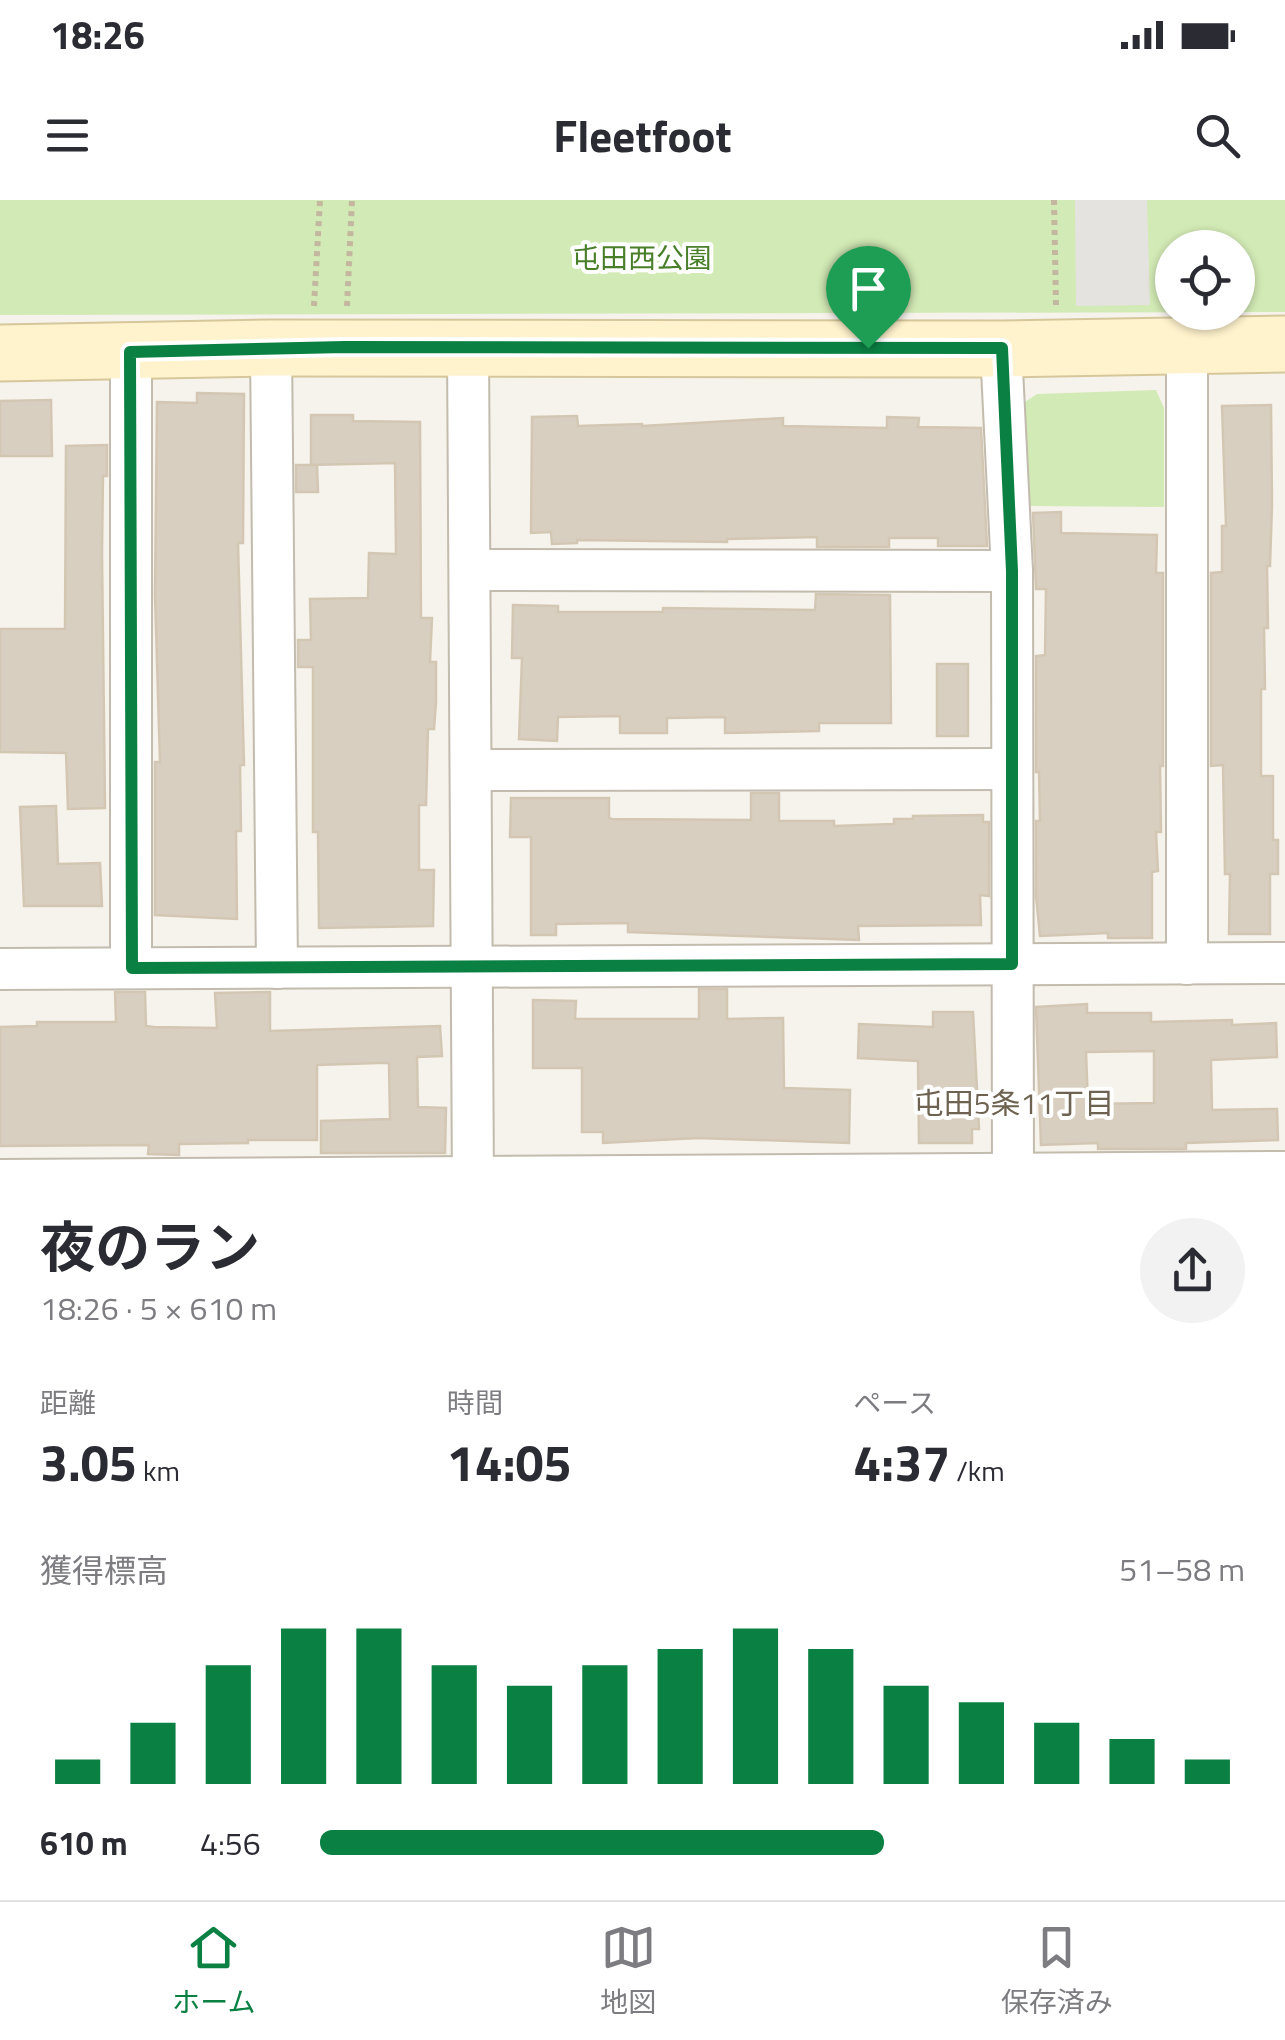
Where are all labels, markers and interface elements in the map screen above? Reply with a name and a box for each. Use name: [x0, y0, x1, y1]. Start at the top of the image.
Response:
text: 18:26: [50, 6, 145, 64]
text: Fleetfoot: [553, 101, 732, 169]
icon: menu: [40, 108, 95, 163]
icon: search: [1190, 108, 1245, 163]
map controls: [1155, 230, 1255, 330]
button: locate: [1155, 230, 1255, 330]
park label: 屯田西公園: [572, 236, 712, 279]
pin: [826, 246, 911, 349]
icon: arrive: [841, 261, 896, 316]
district label: 屯田5条11丁目: [914, 1080, 1114, 1126]
text: 夜のラン: [40, 1205, 260, 1288]
button: share: [1140, 1218, 1245, 1323]
text: 18:26 · 5 × 610 m: [40, 1284, 277, 1332]
text: 距離: [40, 1381, 96, 1424]
text: 時間: [447, 1381, 503, 1424]
text: ペース: [853, 1381, 936, 1424]
text: 3.05: [40, 1424, 137, 1500]
text: 14:05: [447, 1424, 571, 1500]
text: 4:37: [853, 1424, 950, 1500]
text: km: [137, 1449, 180, 1492]
text: /km: [950, 1449, 1005, 1492]
text: 51–58 m: [1119, 1545, 1245, 1593]
text: 獲得標高: [40, 1546, 168, 1594]
text: 610 m: [40, 1819, 128, 1867]
text: 4:56: [200, 1819, 261, 1867]
tab: ホーム: [172, 1920, 255, 2023]
tab: 地図: [600, 1920, 656, 2023]
tab: 保存済み: [1001, 1920, 1113, 2023]

